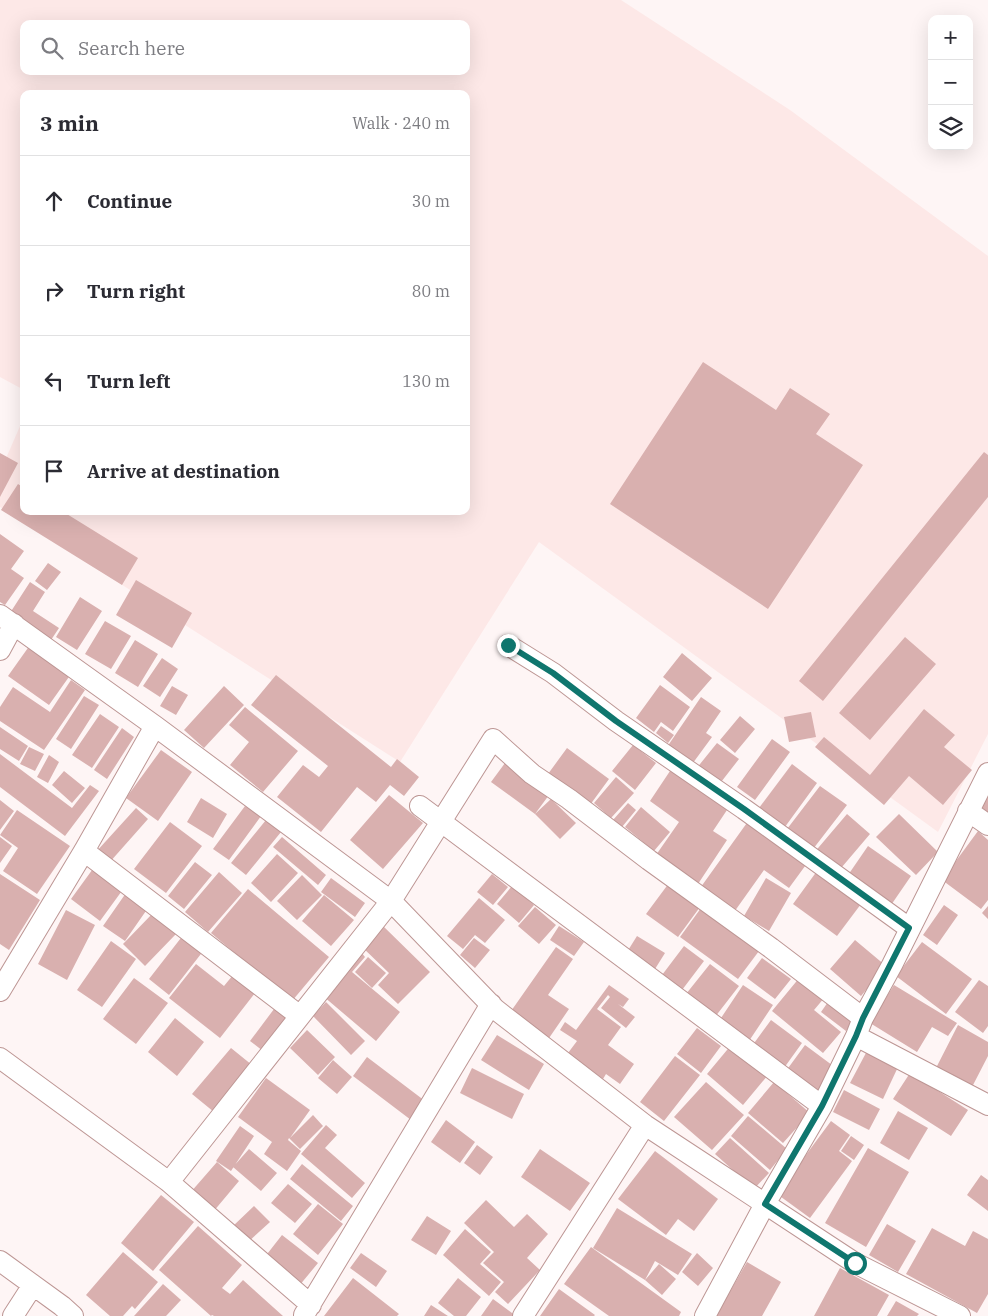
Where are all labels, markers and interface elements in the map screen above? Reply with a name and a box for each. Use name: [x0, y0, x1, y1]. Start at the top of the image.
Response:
map controls: [928, 15, 973, 150]
button: +: [928, 15, 973, 60]
search box: [20, 20, 470, 75]
icon: search: [38, 34, 66, 62]
text: Search here: [78, 36, 185, 60]
button: −: [928, 60, 973, 105]
button: layers: [928, 105, 973, 150]
text: 3 min: [40, 109, 99, 137]
text: Walk · 240 m: [352, 113, 450, 133]
icon: ahead: [40, 187, 68, 215]
text: Continue: [87, 189, 172, 213]
text: 30 m: [412, 191, 450, 211]
icon: right: [40, 277, 68, 305]
text: Turn right: [87, 279, 185, 303]
text: 80 m: [412, 281, 450, 301]
icon: left: [40, 367, 68, 395]
text: Turn left: [87, 369, 170, 393]
text: 130 m: [402, 371, 450, 391]
icon: arrive: [40, 457, 68, 485]
text: Arrive at destination: [87, 459, 280, 483]
route end: [497, 634, 520, 657]
route start: [844, 1252, 867, 1275]

